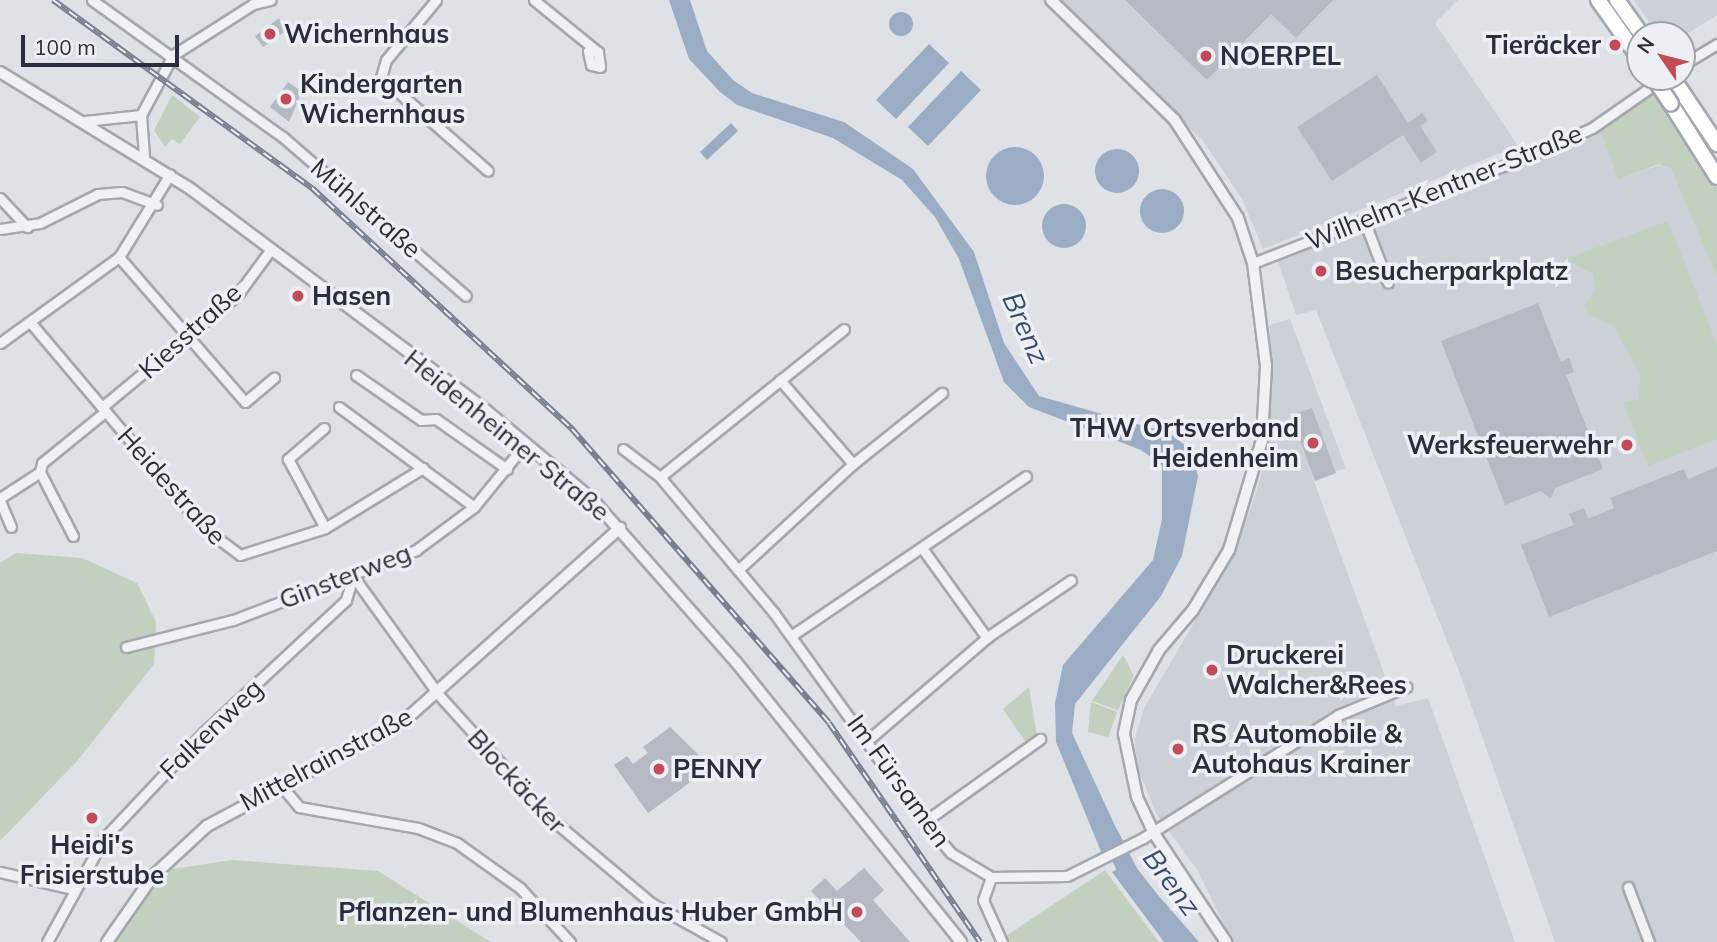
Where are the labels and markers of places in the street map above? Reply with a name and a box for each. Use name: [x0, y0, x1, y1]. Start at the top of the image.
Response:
place label: Wichernhaus: [284, 18, 449, 50]
marker: Wichernhaus: [262, 26, 278, 42]
place label: Tieräcker: [1486, 29, 1601, 61]
marker: Tieräcker: [1607, 37, 1623, 53]
place label: NOERPEL: [1220, 40, 1341, 72]
marker: NOERPEL: [1198, 48, 1214, 64]
place label: Kindergarten Wichernhaus: [300, 68, 465, 130]
marker: Kindergarten Wichernhaus: [278, 91, 294, 107]
place label: Besucherparkplatz: [1335, 255, 1568, 287]
marker: Besucherparkplatz: [1313, 263, 1329, 279]
place label: Hasen: [312, 280, 391, 312]
marker: Hasen: [290, 288, 306, 304]
place label: THW Ortsverband Heidenheim: [1070, 412, 1299, 474]
place label: Werksfeuerwehr: [1407, 429, 1613, 461]
marker: THW Ortsverband Heidenheim: [1305, 435, 1321, 451]
marker: Werksfeuerwehr: [1619, 437, 1635, 453]
place label: Druckerei Walcher&Rees: [1226, 639, 1407, 700]
marker: Druckerei Walcher&Rees: [1204, 662, 1220, 678]
place label: RS Automobile & Autohaus Krainer: [1192, 718, 1410, 780]
marker: RS Automobile & Autohaus Krainer: [1170, 741, 1186, 757]
place label: PENNY: [673, 753, 761, 785]
marker: PENNY: [651, 761, 667, 777]
marker: Heidi's Frisierstube: [84, 810, 100, 826]
place label: Heidi's Frisierstube: [20, 829, 164, 890]
place label: Pflanzen- und Blumenhaus Huber GmbH: [338, 896, 843, 928]
marker: Pflanzen- und Blumenhaus Huber GmbH: [849, 904, 865, 920]

